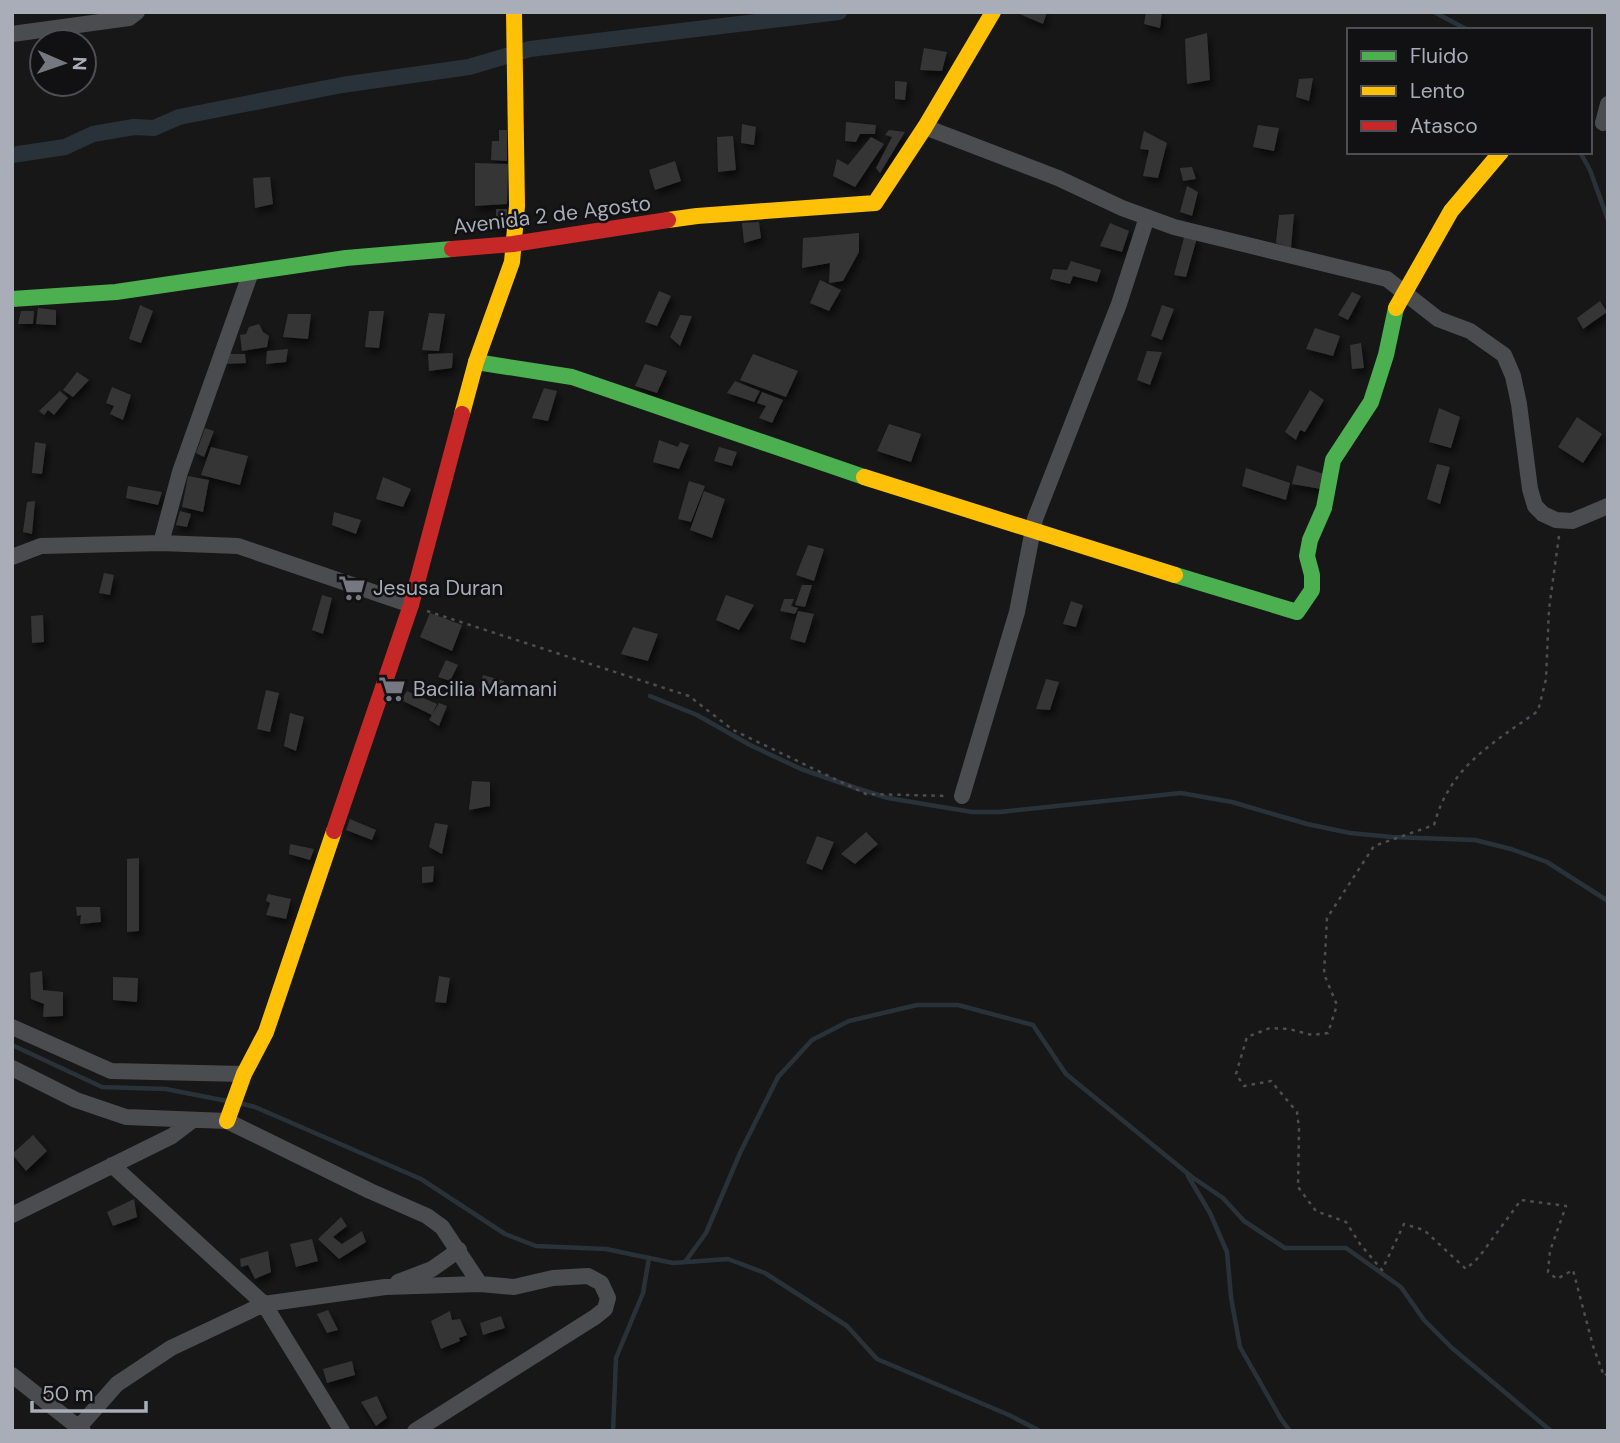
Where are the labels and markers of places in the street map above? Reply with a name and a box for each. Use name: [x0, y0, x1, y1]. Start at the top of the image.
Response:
supermarket icon: Jesusa Duran: [337, 573, 367, 603]
place label: Jesusa Duran: [373, 574, 503, 602]
supermarket icon: Bacilia Mamani: [377, 674, 407, 704]
place label: Bacilia Mamani: [413, 675, 557, 703]

